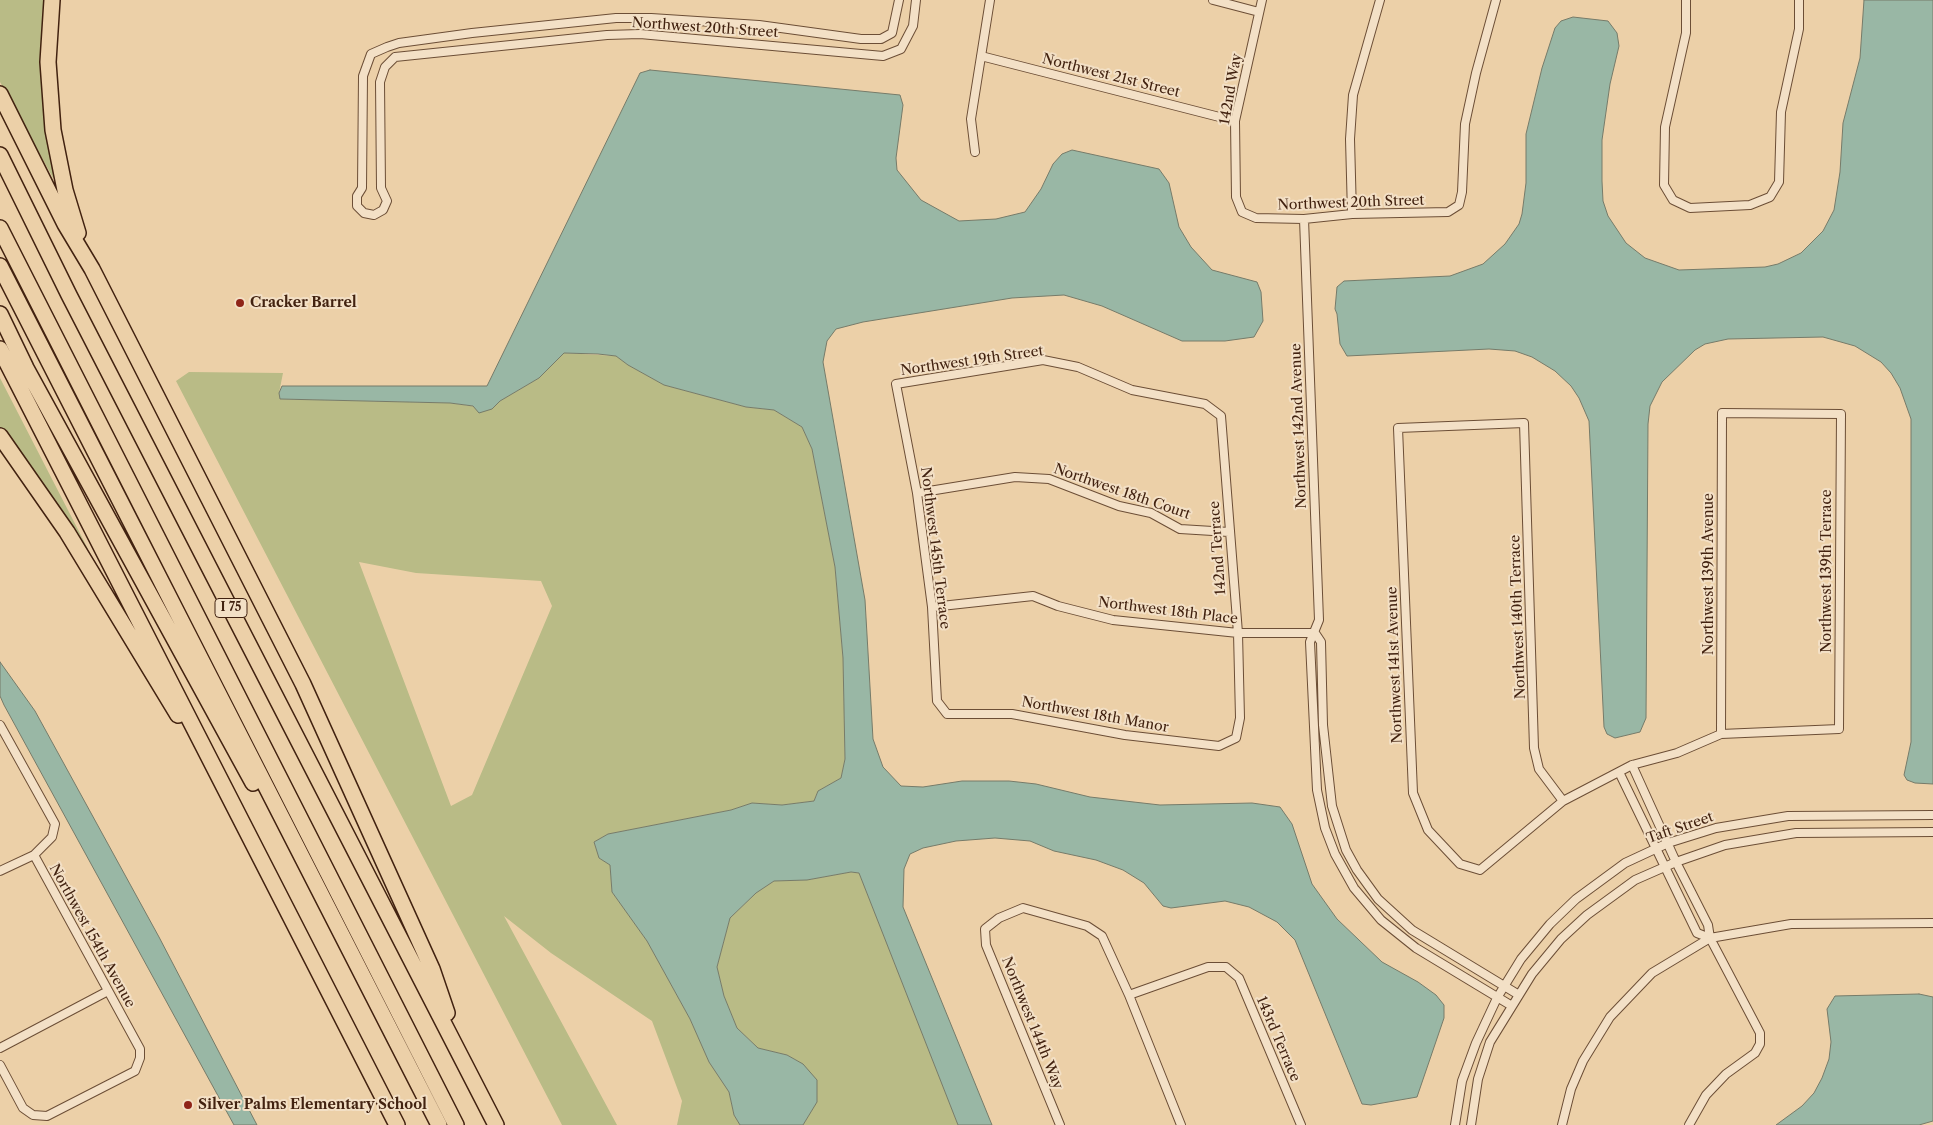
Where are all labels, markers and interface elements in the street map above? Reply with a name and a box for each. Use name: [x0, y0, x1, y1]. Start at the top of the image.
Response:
street label: Northwest 20th Street: [631, 14, 779, 42]
street label: Northwest 21st Street: [1041, 51, 1181, 101]
street label: 142nd Way: [1216, 52, 1246, 126]
street label: Northwest 20th Street: [1277, 192, 1425, 214]
place label: Cracker Barrel: [250, 295, 357, 311]
marker: Cracker Barrel: [234, 297, 246, 309]
street label: Northwest 19th Street: [900, 343, 1044, 379]
street label: Northwest 142nd Avenue: [1288, 343, 1310, 509]
street label: Northwest 18th Court: [1052, 461, 1192, 523]
street label: Northwest 145th Terrace: [917, 466, 953, 630]
street label: Northwest 139th Terrace: [1819, 489, 1835, 653]
street label: Northwest 139th Avenue: [1701, 493, 1717, 655]
street label: 142nd Terrace: [1206, 500, 1230, 596]
street label: Northwest 140th Terrace: [1507, 535, 1529, 699]
street label: Northwest 141st Avenue: [1384, 586, 1406, 744]
street label: Northwest 18th Place: [1097, 594, 1239, 628]
road number: I 75: [215, 598, 247, 618]
street label: Northwest 18th Manor: [1020, 694, 1170, 736]
street label: Taft Street: [1644, 809, 1716, 847]
street label: Northwest 154th Avenue: [45, 861, 139, 1011]
street label: Northwest 144th Way: [998, 954, 1066, 1092]
street label: 143rd Terrace: [1253, 994, 1303, 1084]
place label: Silver Palms Elementary School: [198, 1097, 427, 1113]
marker: Silver Palms Elementary School: [182, 1099, 194, 1111]

